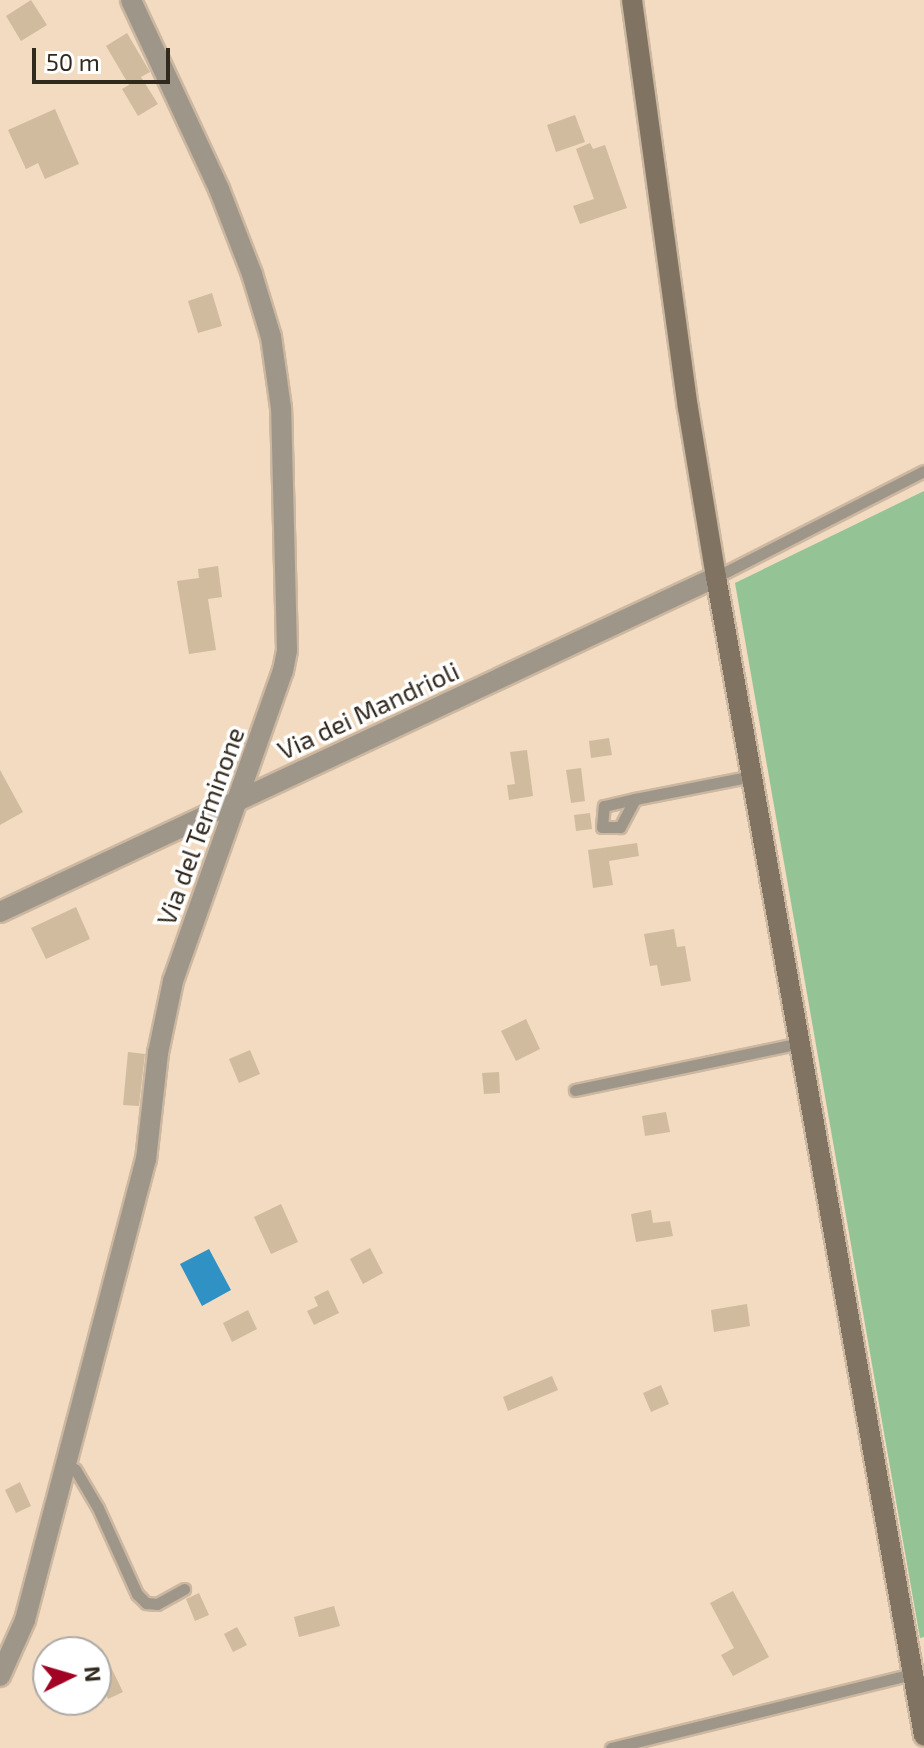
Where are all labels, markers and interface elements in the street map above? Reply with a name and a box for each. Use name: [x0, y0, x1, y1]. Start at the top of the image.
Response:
scale bar: [36, 32, 174, 82]
text: 50 m: [46, 47, 100, 76]
street label: Via dei Mandrioli: [272, 654, 464, 766]
street label: Via del Terminone: [150, 722, 250, 930]
north arrow: [32, 1636, 112, 1716]
text: N: [80, 1665, 108, 1683]

